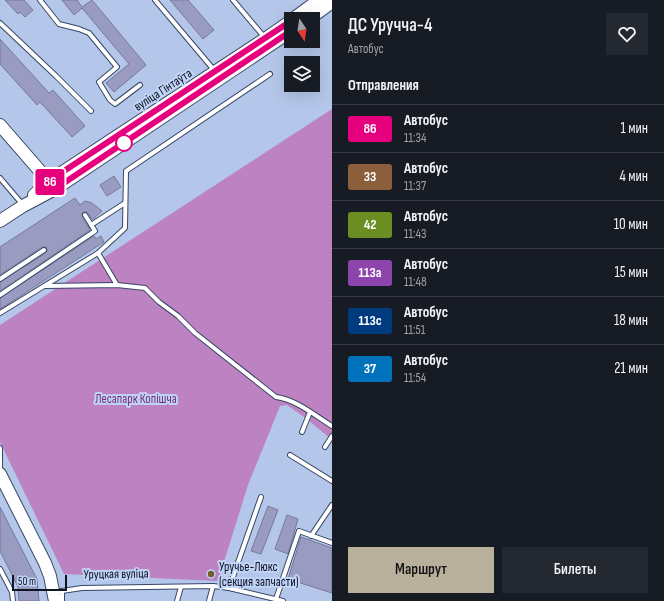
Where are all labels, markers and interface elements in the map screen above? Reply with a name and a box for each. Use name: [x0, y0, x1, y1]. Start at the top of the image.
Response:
north arrow: [284, 12, 320, 48]
map controls: [284, 12, 320, 92]
button: heart: [606, 13, 648, 55]
text: ДС Уручча-4: [348, 14, 432, 37]
text: Автобус: [348, 41, 384, 57]
button: layers: [284, 56, 320, 92]
street label: вуліца Гінтаўта: [131, 65, 195, 115]
text: Отправления: [348, 76, 419, 95]
text: Автобус: [404, 111, 448, 130]
text: 1 мин: [621, 119, 648, 138]
text: 86: [363, 120, 377, 137]
text: 11:34: [404, 130, 426, 146]
unlabelled marker: [115, 134, 133, 152]
text: Автобус: [404, 159, 448, 178]
text: 4 мин: [619, 167, 648, 186]
text: 33: [364, 168, 376, 185]
line badge: 86: [32, 169, 68, 195]
text: 86: [43, 173, 57, 190]
text: 11:37: [404, 178, 426, 194]
text: Автобус: [404, 207, 448, 226]
text: 10 мин: [614, 215, 648, 234]
text: 42: [364, 216, 376, 233]
text: 11:43: [404, 226, 427, 242]
text: Автобус: [404, 255, 448, 274]
text: 15 мин: [614, 263, 648, 282]
text: 113а: [359, 264, 381, 281]
text: 11:48: [404, 274, 427, 290]
text: Автобус: [404, 303, 448, 322]
text: 18 мин: [614, 311, 648, 330]
text: 113с: [358, 312, 382, 329]
text: 11:51: [404, 322, 425, 338]
text: Автобус: [404, 351, 448, 370]
text: 21 мин: [614, 359, 648, 378]
text: 37: [364, 360, 376, 377]
text: 11:54: [404, 370, 426, 386]
park label: Лесапарк Копішча: [95, 391, 177, 407]
button: Маршрут: [348, 547, 494, 593]
button: Билеты: [502, 547, 648, 593]
place label: Уручье-Люкс (секция запчасти): [219, 559, 299, 590]
street label: Уруцкая вуліца: [83, 565, 149, 583]
marker: Уручье-Люкс (секция запчасти): [206, 569, 216, 579]
scale bar: [12, 573, 67, 592]
text: 50 m: [18, 575, 36, 588]

